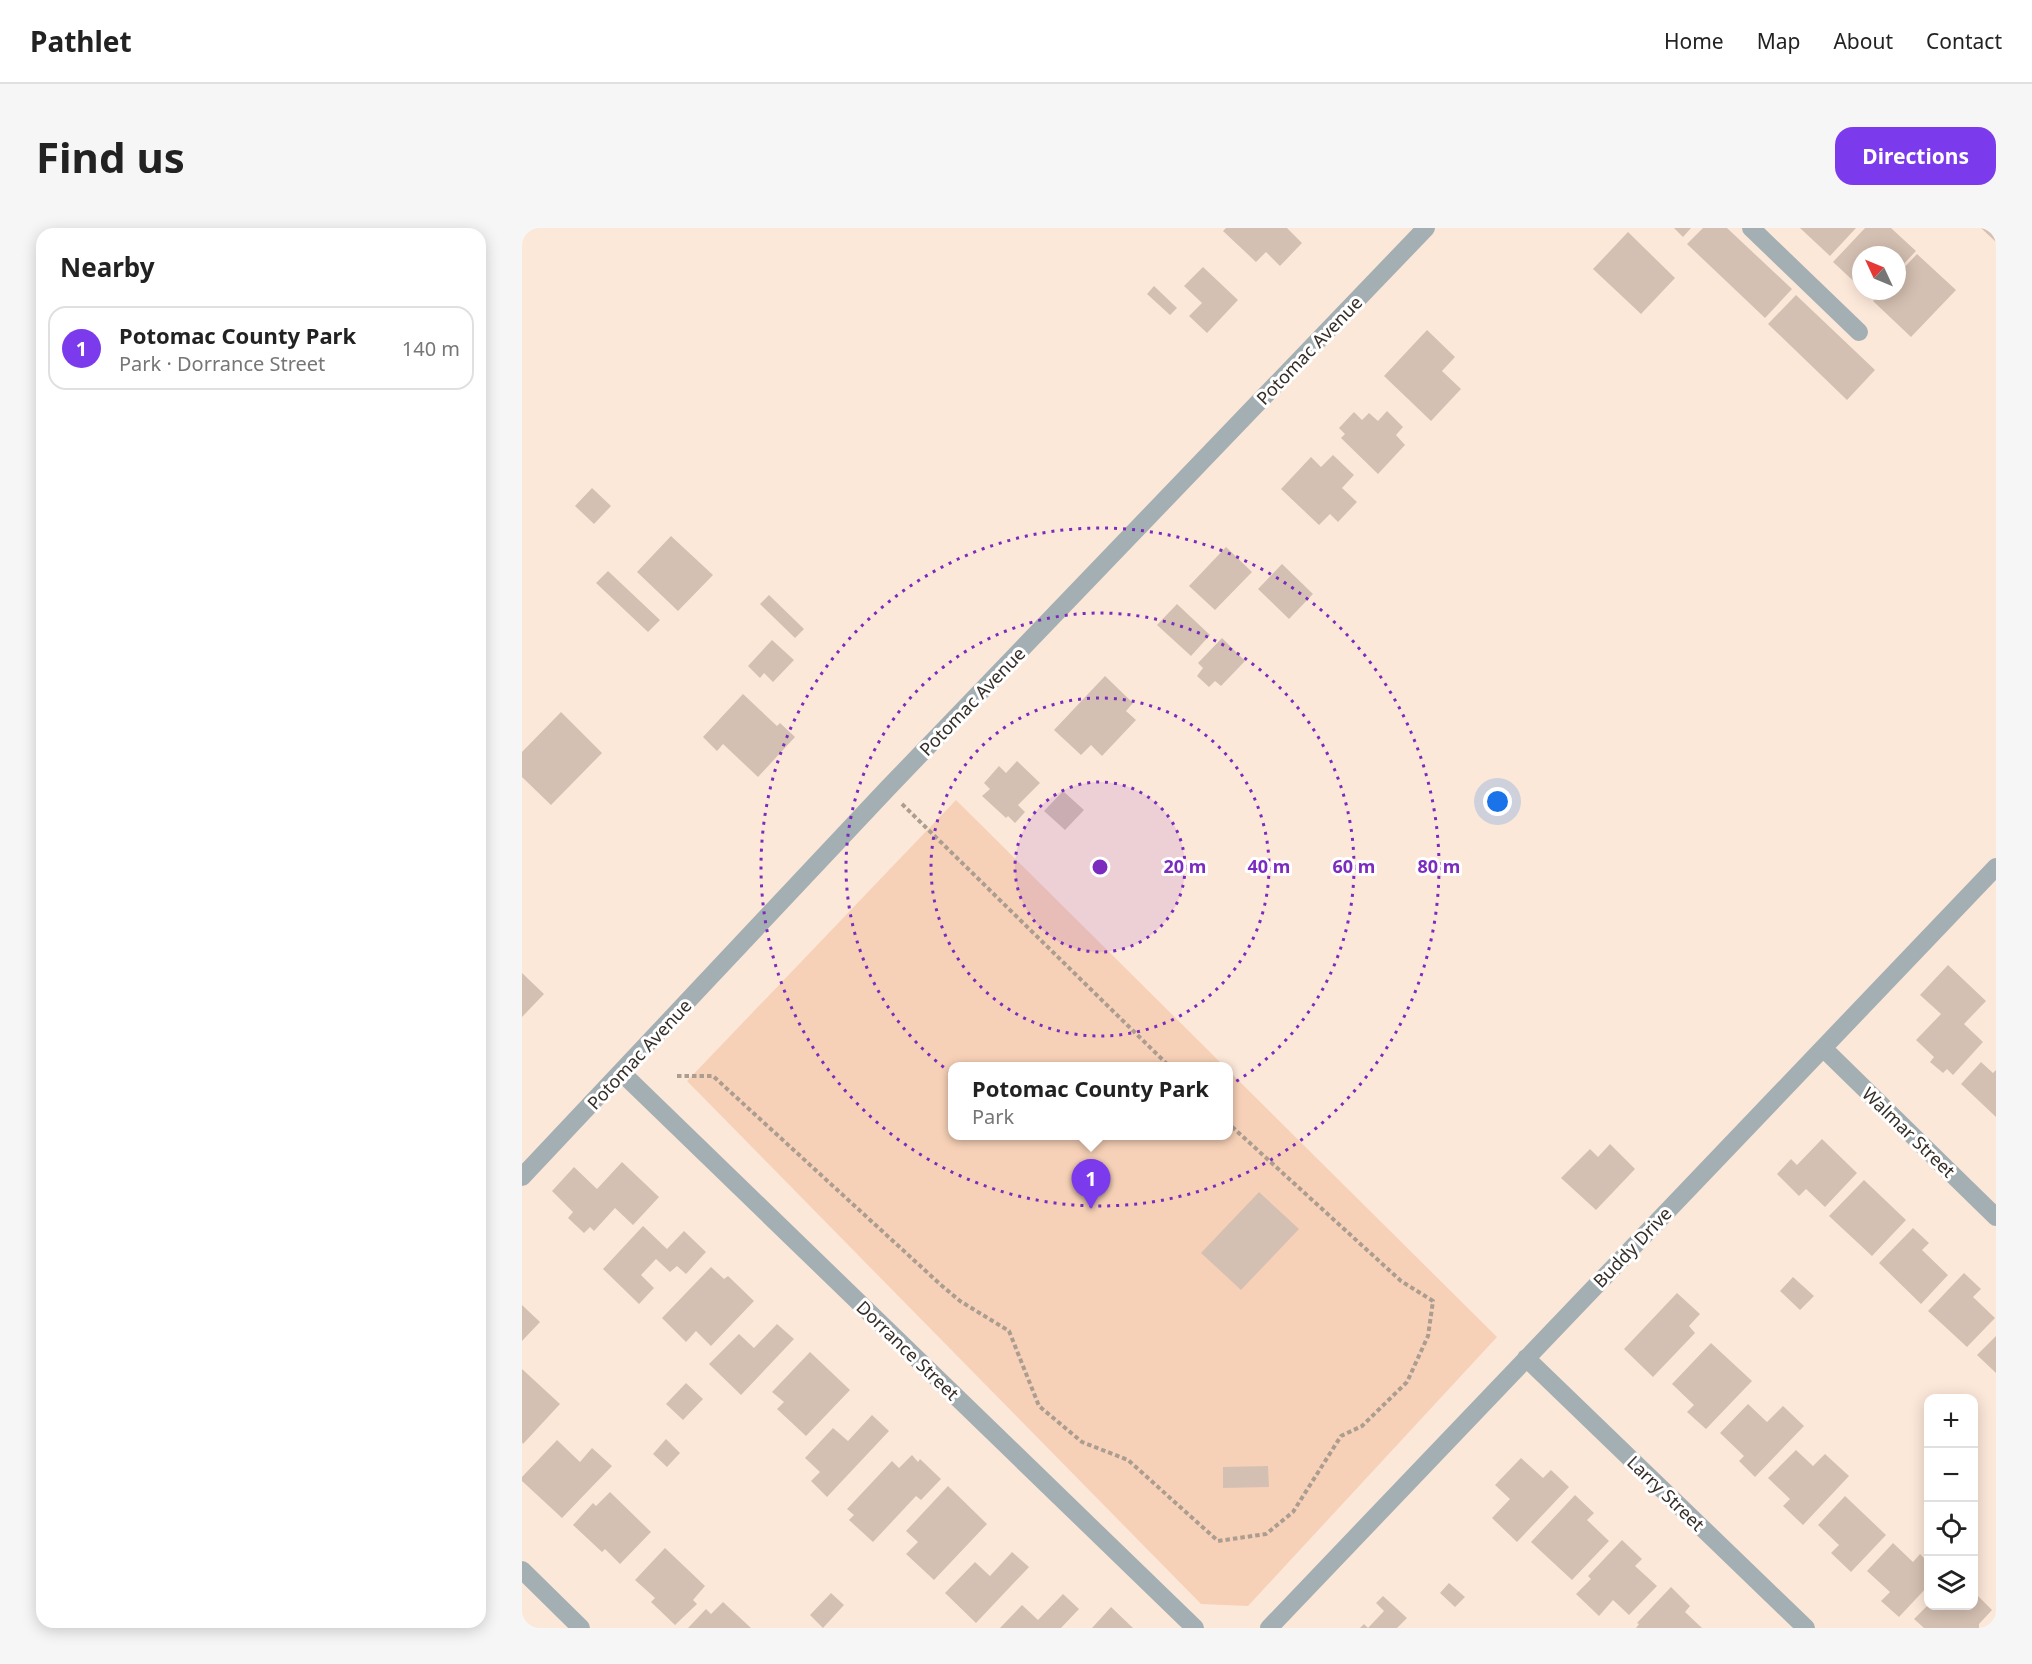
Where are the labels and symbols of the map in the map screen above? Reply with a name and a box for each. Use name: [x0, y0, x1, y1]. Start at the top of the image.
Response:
north arrow: [1852, 246, 1906, 300]
street label: Potomac Avenue: [1251, 290, 1367, 410]
street label: Potomac Avenue: [914, 641, 1030, 761]
your location: [1483, 787, 1512, 816]
text: 20 m: [1164, 854, 1206, 878]
text: 40 m: [1248, 854, 1290, 878]
text: 60 m: [1333, 854, 1375, 878]
text: 80 m: [1418, 854, 1460, 878]
centre of rings: [1090, 857, 1110, 877]
street label: Potomac Avenue: [582, 994, 696, 1114]
street label: Walmar Street: [1857, 1082, 1961, 1183]
pin: 1: [1072, 1160, 1110, 1209]
street label: Buddy Drive: [1587, 1201, 1677, 1293]
street label: Dorrance Street: [852, 1295, 965, 1405]
street label: Larry Street: [1622, 1450, 1710, 1536]

